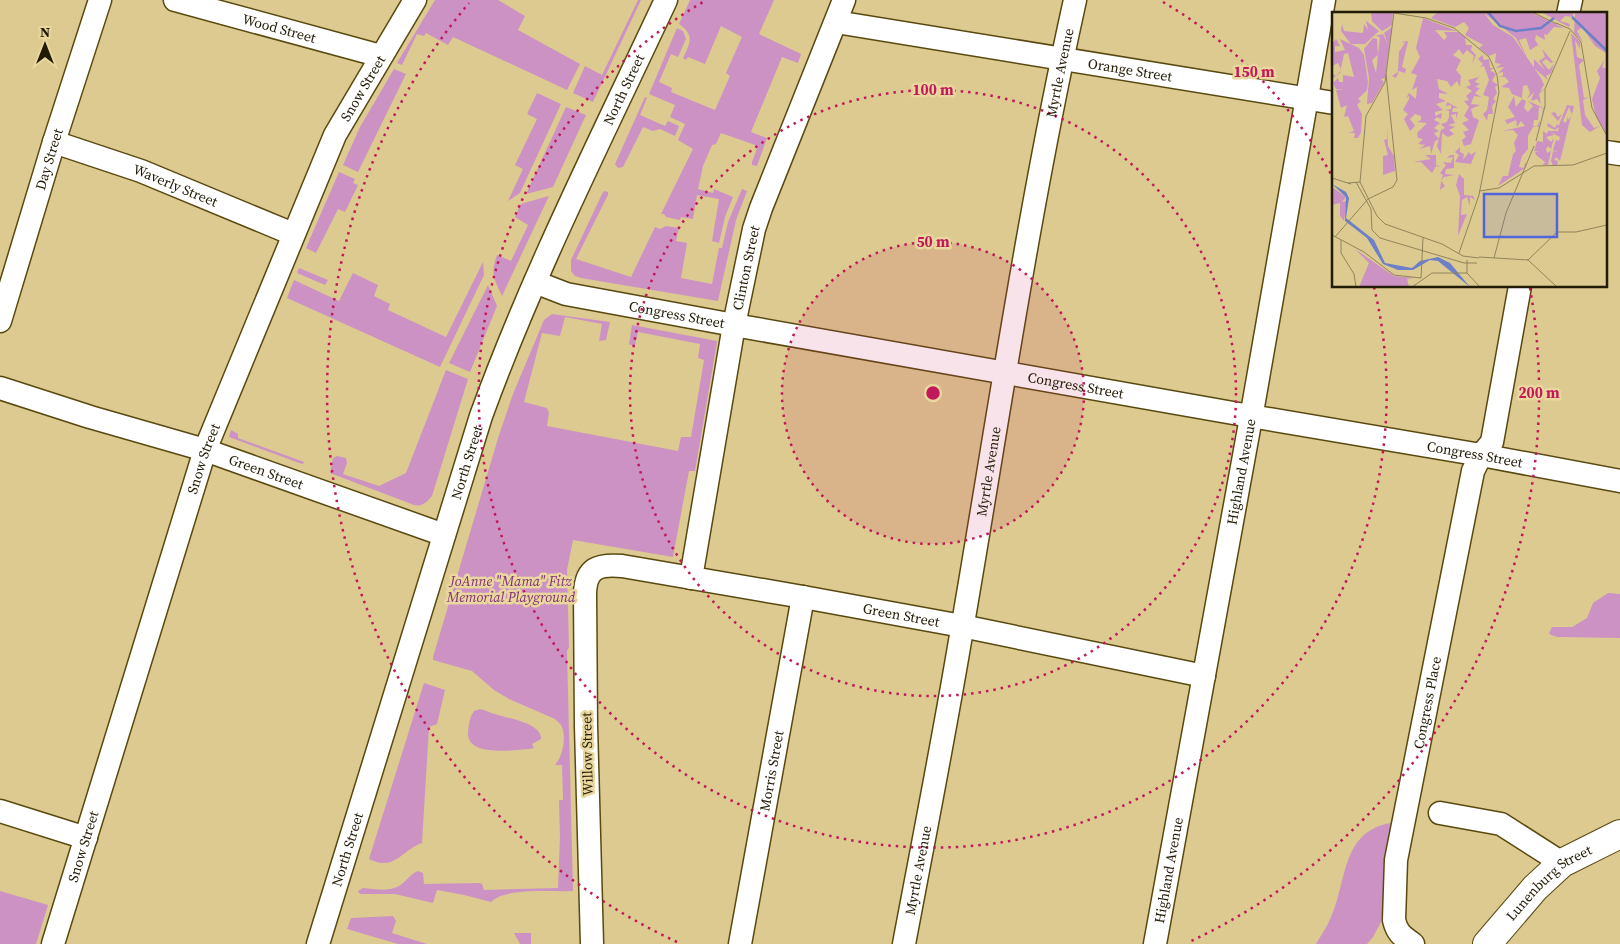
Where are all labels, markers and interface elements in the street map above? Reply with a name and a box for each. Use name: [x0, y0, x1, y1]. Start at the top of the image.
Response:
street label: Wood Street: [240, 9, 319, 48]
inset map: [1332, 12, 1608, 288]
north arrow: [20, 20, 70, 70]
text: N: [40, 22, 50, 42]
street label: Myrtle Avenue: [1041, 26, 1079, 119]
street label: North Street: [598, 50, 649, 128]
street label: Snow Street: [335, 51, 390, 125]
street label: Orange Street: [1087, 53, 1174, 87]
text: 150 m: [1233, 61, 1275, 82]
text: 100 m: [912, 79, 954, 100]
street label: Day Street: [30, 125, 68, 193]
street label: Waverly Street: [131, 159, 221, 212]
street label: Clinton Street: [727, 222, 765, 312]
text: 50 m: [916, 231, 950, 252]
street label: Congress Street: [627, 296, 727, 333]
street label: Congress Street: [1026, 367, 1126, 404]
text: 200 m: [1518, 382, 1560, 403]
centre of rings: [924, 384, 942, 402]
street label: Highland Avenue: [1222, 417, 1261, 527]
street label: Snow Street: [182, 420, 225, 497]
street label: North Street: [446, 423, 488, 502]
street label: Myrtle Avenue: [971, 425, 1006, 518]
street label: Congress Street: [1425, 436, 1525, 473]
street label: Green Street: [226, 449, 306, 494]
park label: JoAnne "Mama" Fitz Memorial Playground: [446, 571, 576, 607]
street label: Green Street: [861, 598, 942, 632]
street label: Congress Place: [1408, 655, 1446, 751]
street label: Willow Street: [576, 712, 598, 796]
street label: Morris Street: [754, 728, 789, 813]
street label: Snow Street: [63, 808, 103, 885]
street label: North Street: [326, 809, 368, 889]
street label: Highland Avenue: [1149, 815, 1188, 925]
street label: Myrtle Avenue: [900, 824, 936, 917]
street label: Lunenburg Street: [1501, 840, 1595, 925]

